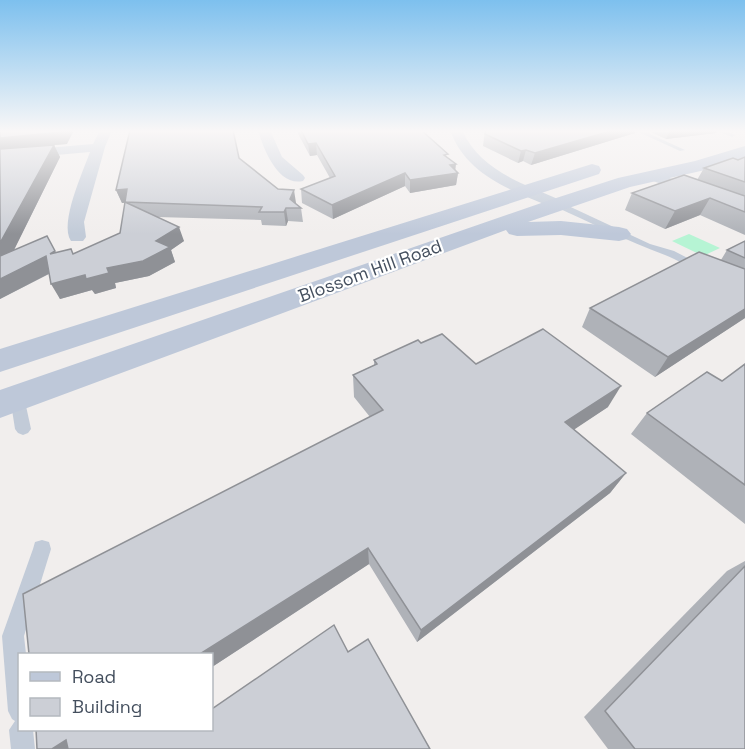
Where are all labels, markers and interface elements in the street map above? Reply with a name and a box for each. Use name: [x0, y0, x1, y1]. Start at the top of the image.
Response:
street label: Blossom Hill Road: [295, 234, 445, 307]
legend: [18, 653, 213, 731]
text: Road: [72, 665, 116, 688]
text: Building: [72, 695, 142, 718]

